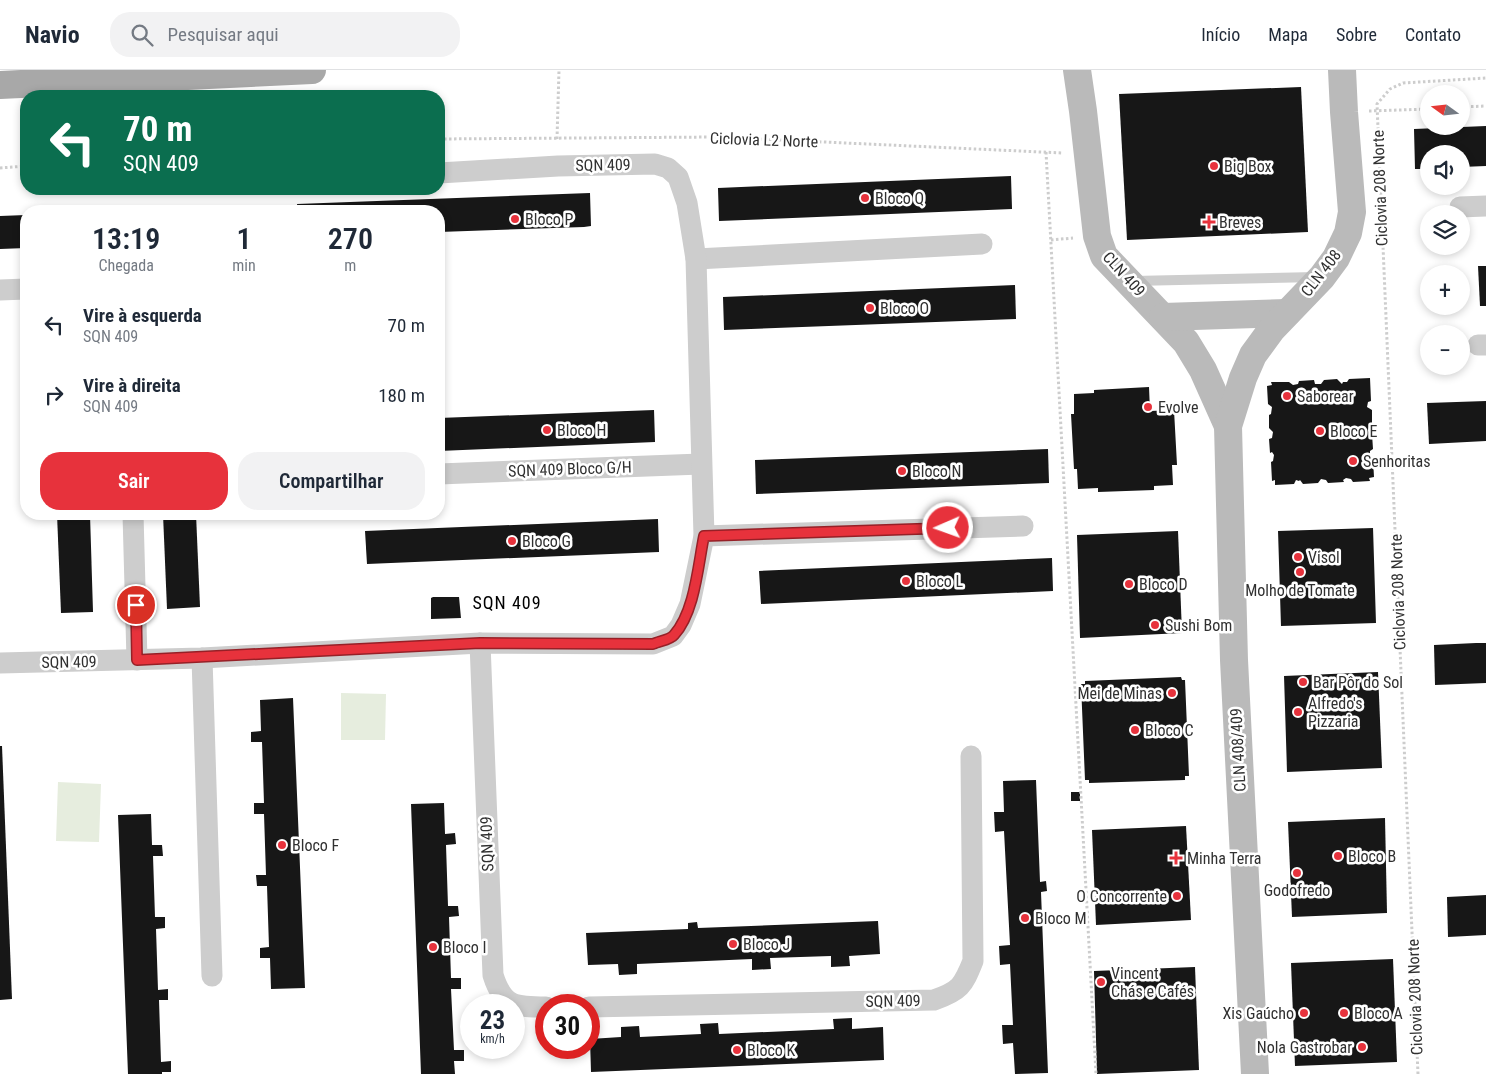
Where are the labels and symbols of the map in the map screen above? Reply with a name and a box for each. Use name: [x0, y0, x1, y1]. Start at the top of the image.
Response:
north arrow: [1420, 85, 1470, 135]
street label: Ciclovia L2 Norte: [710, 129, 818, 151]
street label: Ciclovia 208 Norte: [1368, 130, 1392, 246]
street label: SQN 409: [575, 155, 631, 175]
place label: Big Box: [1224, 157, 1272, 176]
marker: Big Box: [1208, 160, 1220, 172]
place label: Bloco Q: [875, 189, 924, 208]
marker: Bloco Q: [859, 192, 871, 204]
place label: Bloco P: [525, 210, 574, 229]
marker: Bloco P: [509, 213, 521, 225]
place label: Breves: [1219, 213, 1261, 232]
marker: Breves: [1203, 216, 1215, 228]
street label: CLN 408: [1297, 246, 1345, 300]
street label: CLN 409: [1099, 248, 1149, 300]
place label: Bloco O: [880, 299, 929, 318]
marker: Bloco O: [864, 302, 876, 314]
place label: Saborear: [1297, 387, 1354, 406]
marker: Saborear: [1281, 390, 1293, 402]
place label: Evolve: [1158, 398, 1198, 417]
marker: Evolve: [1142, 401, 1154, 413]
place label: Bloco H: [557, 421, 606, 440]
place label: Bloco E: [1330, 422, 1378, 441]
marker: Bloco H: [541, 424, 553, 436]
marker: Bloco E: [1314, 425, 1326, 437]
place label: Senhoritas: [1363, 452, 1431, 471]
marker: Senhoritas: [1347, 455, 1359, 467]
street label: SQN 409 Bloco G/H: [508, 457, 632, 481]
place label: Bloco N: [912, 462, 961, 481]
marker: Bloco N: [896, 465, 908, 477]
position arrow: [921, 501, 973, 553]
place label: Bloco G: [522, 532, 571, 551]
street label: Ciclovia 208 Norte: [1386, 534, 1410, 650]
marker: Bloco G: [506, 535, 518, 547]
place label: Visol: [1308, 548, 1340, 567]
marker: Visol: [1292, 551, 1304, 563]
marker: Molho de Tomate: [1294, 566, 1306, 578]
place label: Bloco L: [916, 572, 964, 591]
marker: Bloco L: [900, 575, 912, 587]
place label: Bloco D: [1139, 575, 1188, 594]
marker: Bloco D: [1123, 578, 1135, 590]
place label: Molho de Tomate: [1245, 581, 1355, 600]
pin: [115, 584, 157, 626]
district label: SQN 409: [472, 592, 542, 613]
place label: Sushi Bom: [1165, 616, 1232, 635]
marker: Sushi Bom: [1149, 619, 1161, 631]
street label: SQN 409: [41, 652, 97, 672]
place label: Bar Pôr do Sol: [1313, 673, 1403, 692]
marker: Bar Pôr do Sol: [1297, 676, 1309, 688]
place label: Mei de Minas: [1077, 684, 1162, 703]
marker: Mei de Minas: [1166, 687, 1178, 699]
place label: Alfredo's Pizzaria: [1308, 694, 1363, 731]
marker: Alfredo's Pizzaria: [1292, 706, 1304, 718]
street label: CLN 408/409: [1226, 708, 1250, 792]
place label: Bloco C: [1145, 721, 1194, 740]
marker: Bloco C: [1129, 724, 1141, 736]
street label: SQN 409: [477, 816, 497, 872]
place label: Bloco F: [292, 836, 340, 855]
marker: Bloco F: [276, 839, 288, 851]
place label: Bloco B: [1348, 847, 1396, 866]
place label: Minha Terra: [1187, 849, 1261, 868]
marker: Bloco B: [1332, 850, 1344, 862]
marker: Minha Terra: [1169, 851, 1183, 865]
marker: Godofredo: [1291, 867, 1303, 879]
place label: Godofredo: [1264, 881, 1330, 900]
place label: O Concorrente: [1076, 887, 1167, 906]
marker: O Concorrente: [1171, 890, 1183, 902]
place label: Bloco M: [1035, 909, 1087, 928]
marker: Bloco M: [1019, 912, 1031, 924]
place label: Bloco J: [743, 935, 790, 954]
place label: Bloco I: [443, 938, 487, 957]
marker: Bloco J: [727, 938, 739, 950]
street label: Ciclovia 208 Norte: [1403, 939, 1427, 1055]
marker: Bloco I: [427, 941, 439, 953]
place label: Vincent Chás e Cafés: [1111, 964, 1194, 1001]
marker: Vincent Chás e Cafés: [1095, 976, 1107, 988]
street label: SQN 409: [865, 991, 921, 1011]
speed limit sign: 30: [535, 994, 600, 1059]
place label: Xis Gaúcho: [1223, 1004, 1294, 1023]
place label: Bloco A: [1354, 1004, 1403, 1023]
marker: Xis Gaúcho: [1298, 1007, 1310, 1019]
marker: Bloco A: [1338, 1007, 1350, 1019]
place label: Nola Gastrobar: [1257, 1038, 1352, 1057]
place label: Bloco K: [747, 1041, 796, 1060]
marker: Nola Gastrobar: [1356, 1041, 1368, 1053]
marker: Bloco K: [731, 1044, 743, 1056]

